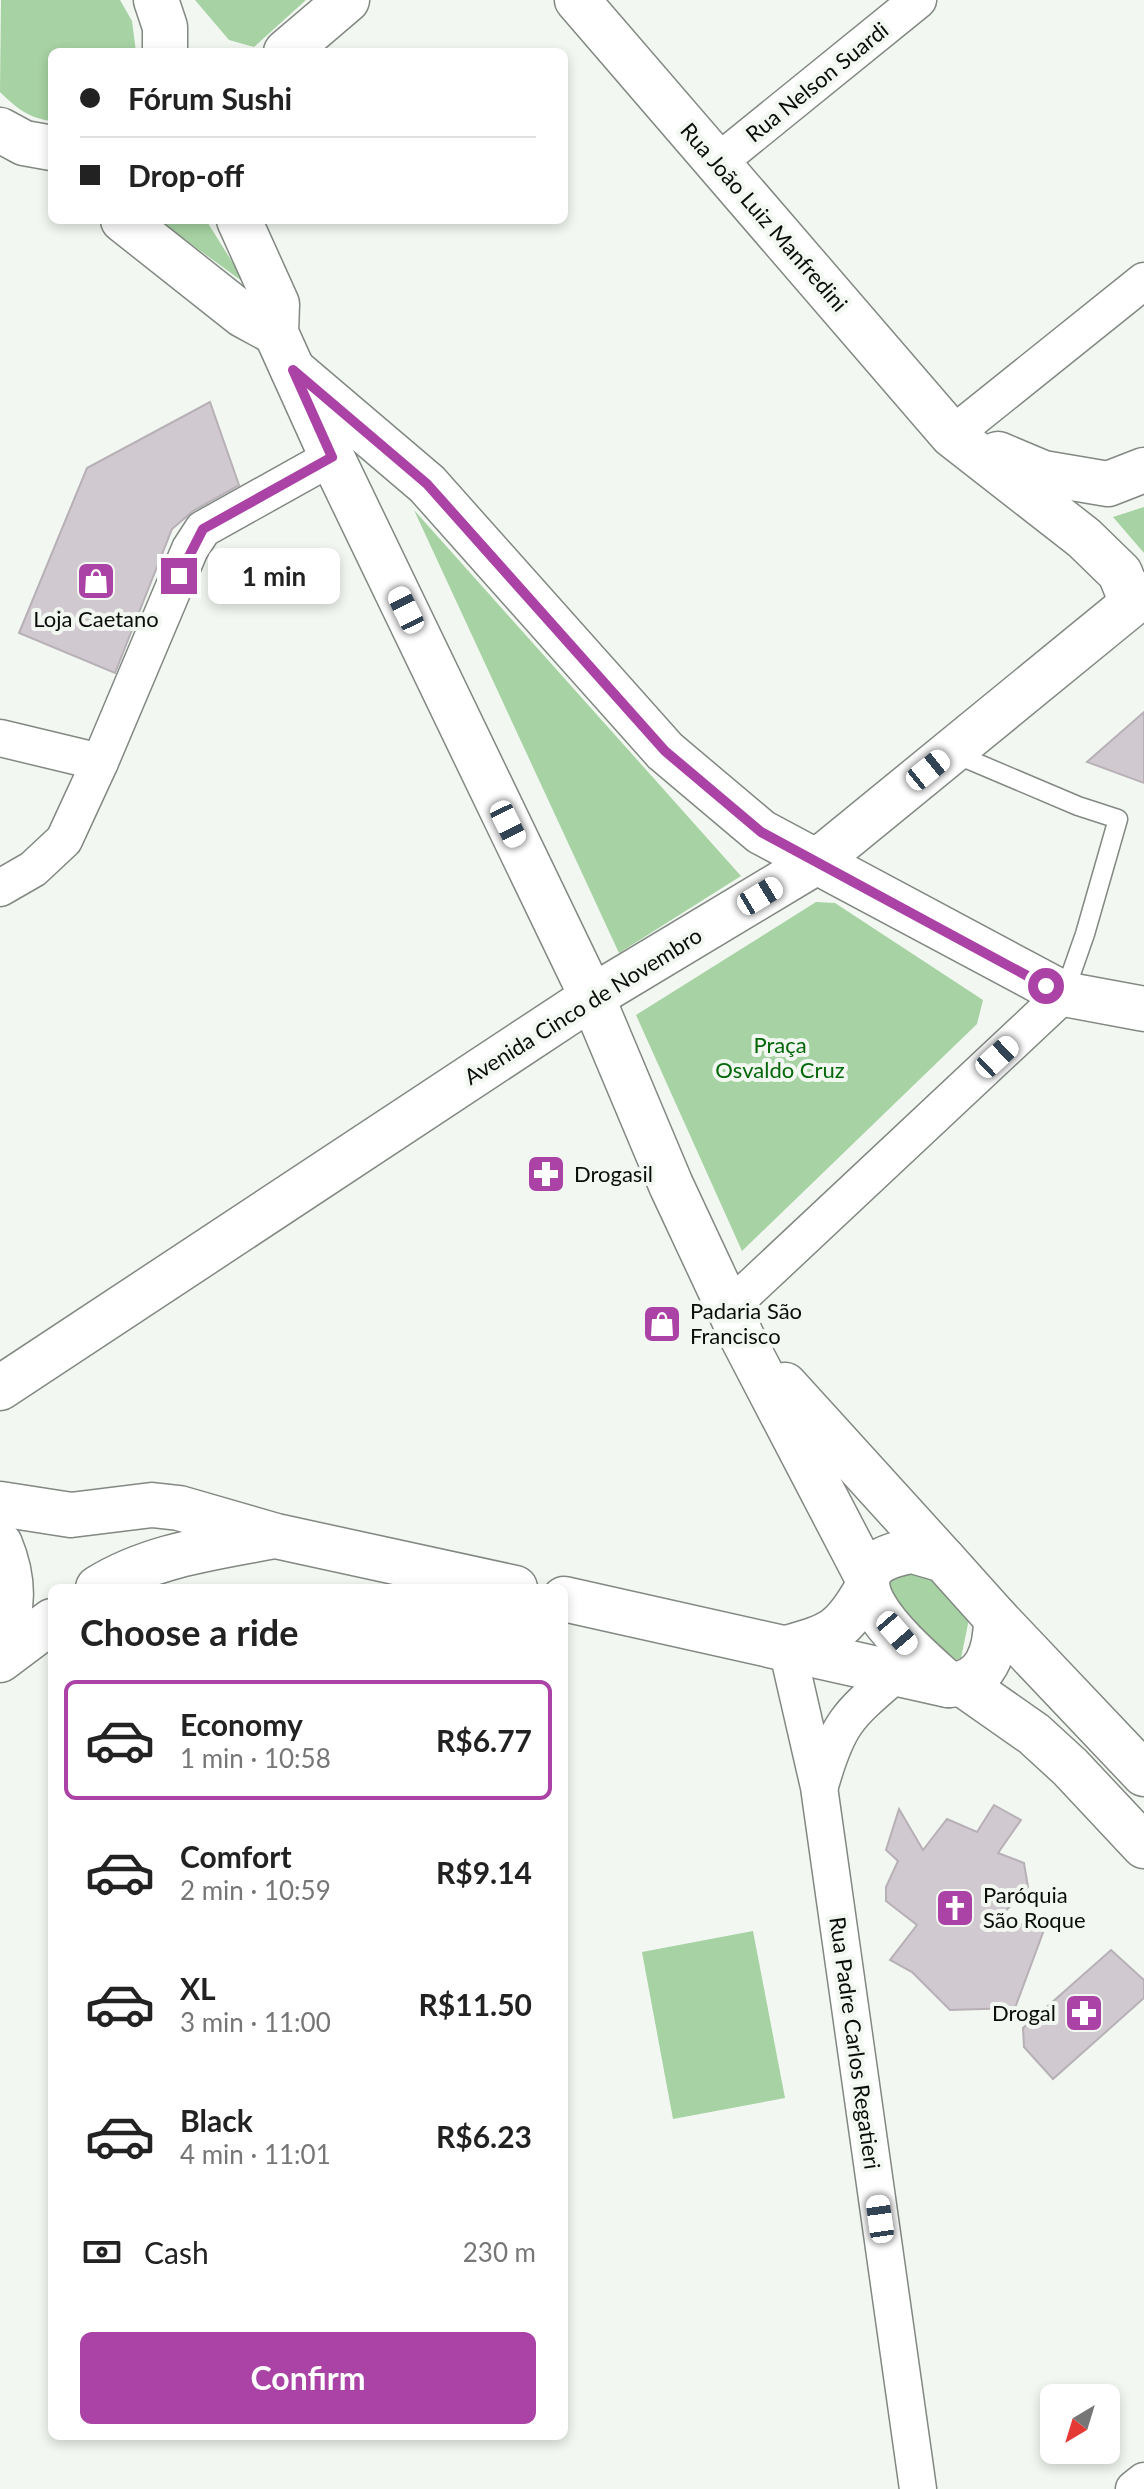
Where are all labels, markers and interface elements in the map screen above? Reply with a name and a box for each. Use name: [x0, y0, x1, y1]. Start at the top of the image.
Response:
street label: Rua Nelson Suardi: [740, 16, 893, 147]
text: Fórum Sushi: [128, 80, 292, 116]
street label: Rua João Luiz Manfredini: [675, 117, 854, 316]
text: Drop-off: [128, 157, 244, 193]
callout: 1 min: [207, 548, 339, 604]
route end: [161, 558, 197, 594]
shop icon: Loja Caetano: [75, 560, 117, 602]
text: 1 min: [242, 560, 306, 592]
car: [385, 583, 427, 637]
place label: Loja Caetano: [33, 605, 159, 632]
car: [902, 746, 954, 794]
car: [487, 797, 529, 851]
car: [733, 873, 787, 919]
street label: Avenida Cinco de Novembro: [459, 921, 707, 1090]
route start: [1028, 968, 1064, 1004]
park label: Praça Osvaldo Cruz: [715, 1031, 845, 1083]
car: [971, 1032, 1023, 1082]
pharmacy icon: Drogasil: [525, 1153, 567, 1195]
place label: Drogasil: [574, 1160, 653, 1187]
place label: Padaria São Francisco: [690, 1297, 802, 1349]
shop icon: Padaria São Francisco: [641, 1303, 683, 1345]
car: [872, 1607, 922, 1659]
text: Choose a ride: [80, 1610, 299, 1654]
icon: car: [84, 1704, 156, 1776]
text: Economy: [180, 1706, 303, 1742]
text: R$6.77: [436, 1722, 532, 1758]
text: 1 min · 10:58: [180, 1742, 331, 1774]
icon: car: [84, 1836, 156, 1908]
text: Comfort: [180, 1838, 292, 1874]
text: R$9.14: [436, 1854, 532, 1890]
text: 2 min · 10:59: [180, 1874, 331, 1906]
place label: Paróquia São Roque: [983, 1881, 1086, 1933]
church icon: Paróquia São Roque: [934, 1887, 976, 1929]
street label: Rua Padre Carlos Regatieri: [824, 1915, 887, 2171]
icon: car: [84, 1968, 156, 2040]
text: XL: [180, 1970, 216, 2006]
text: R$11.50: [419, 1986, 532, 2022]
pharmacy icon: Drogal: [1063, 1992, 1105, 2034]
place label: Drogal: [992, 1999, 1056, 2026]
text: 3 min · 11:00: [180, 2006, 331, 2038]
icon: car: [84, 2100, 156, 2172]
text: Black: [180, 2102, 253, 2138]
text: R$6.23: [436, 2118, 532, 2154]
text: 4 min · 11:01: [180, 2138, 331, 2170]
car: [865, 2194, 895, 2244]
icon: cash: [80, 2230, 124, 2274]
text: Cash: [144, 2234, 209, 2270]
text: 230 m: [463, 2236, 536, 2268]
button: Confirm: [80, 2332, 536, 2424]
north arrow: [1040, 2384, 1120, 2464]
map controls: [1040, 2384, 1120, 2464]

